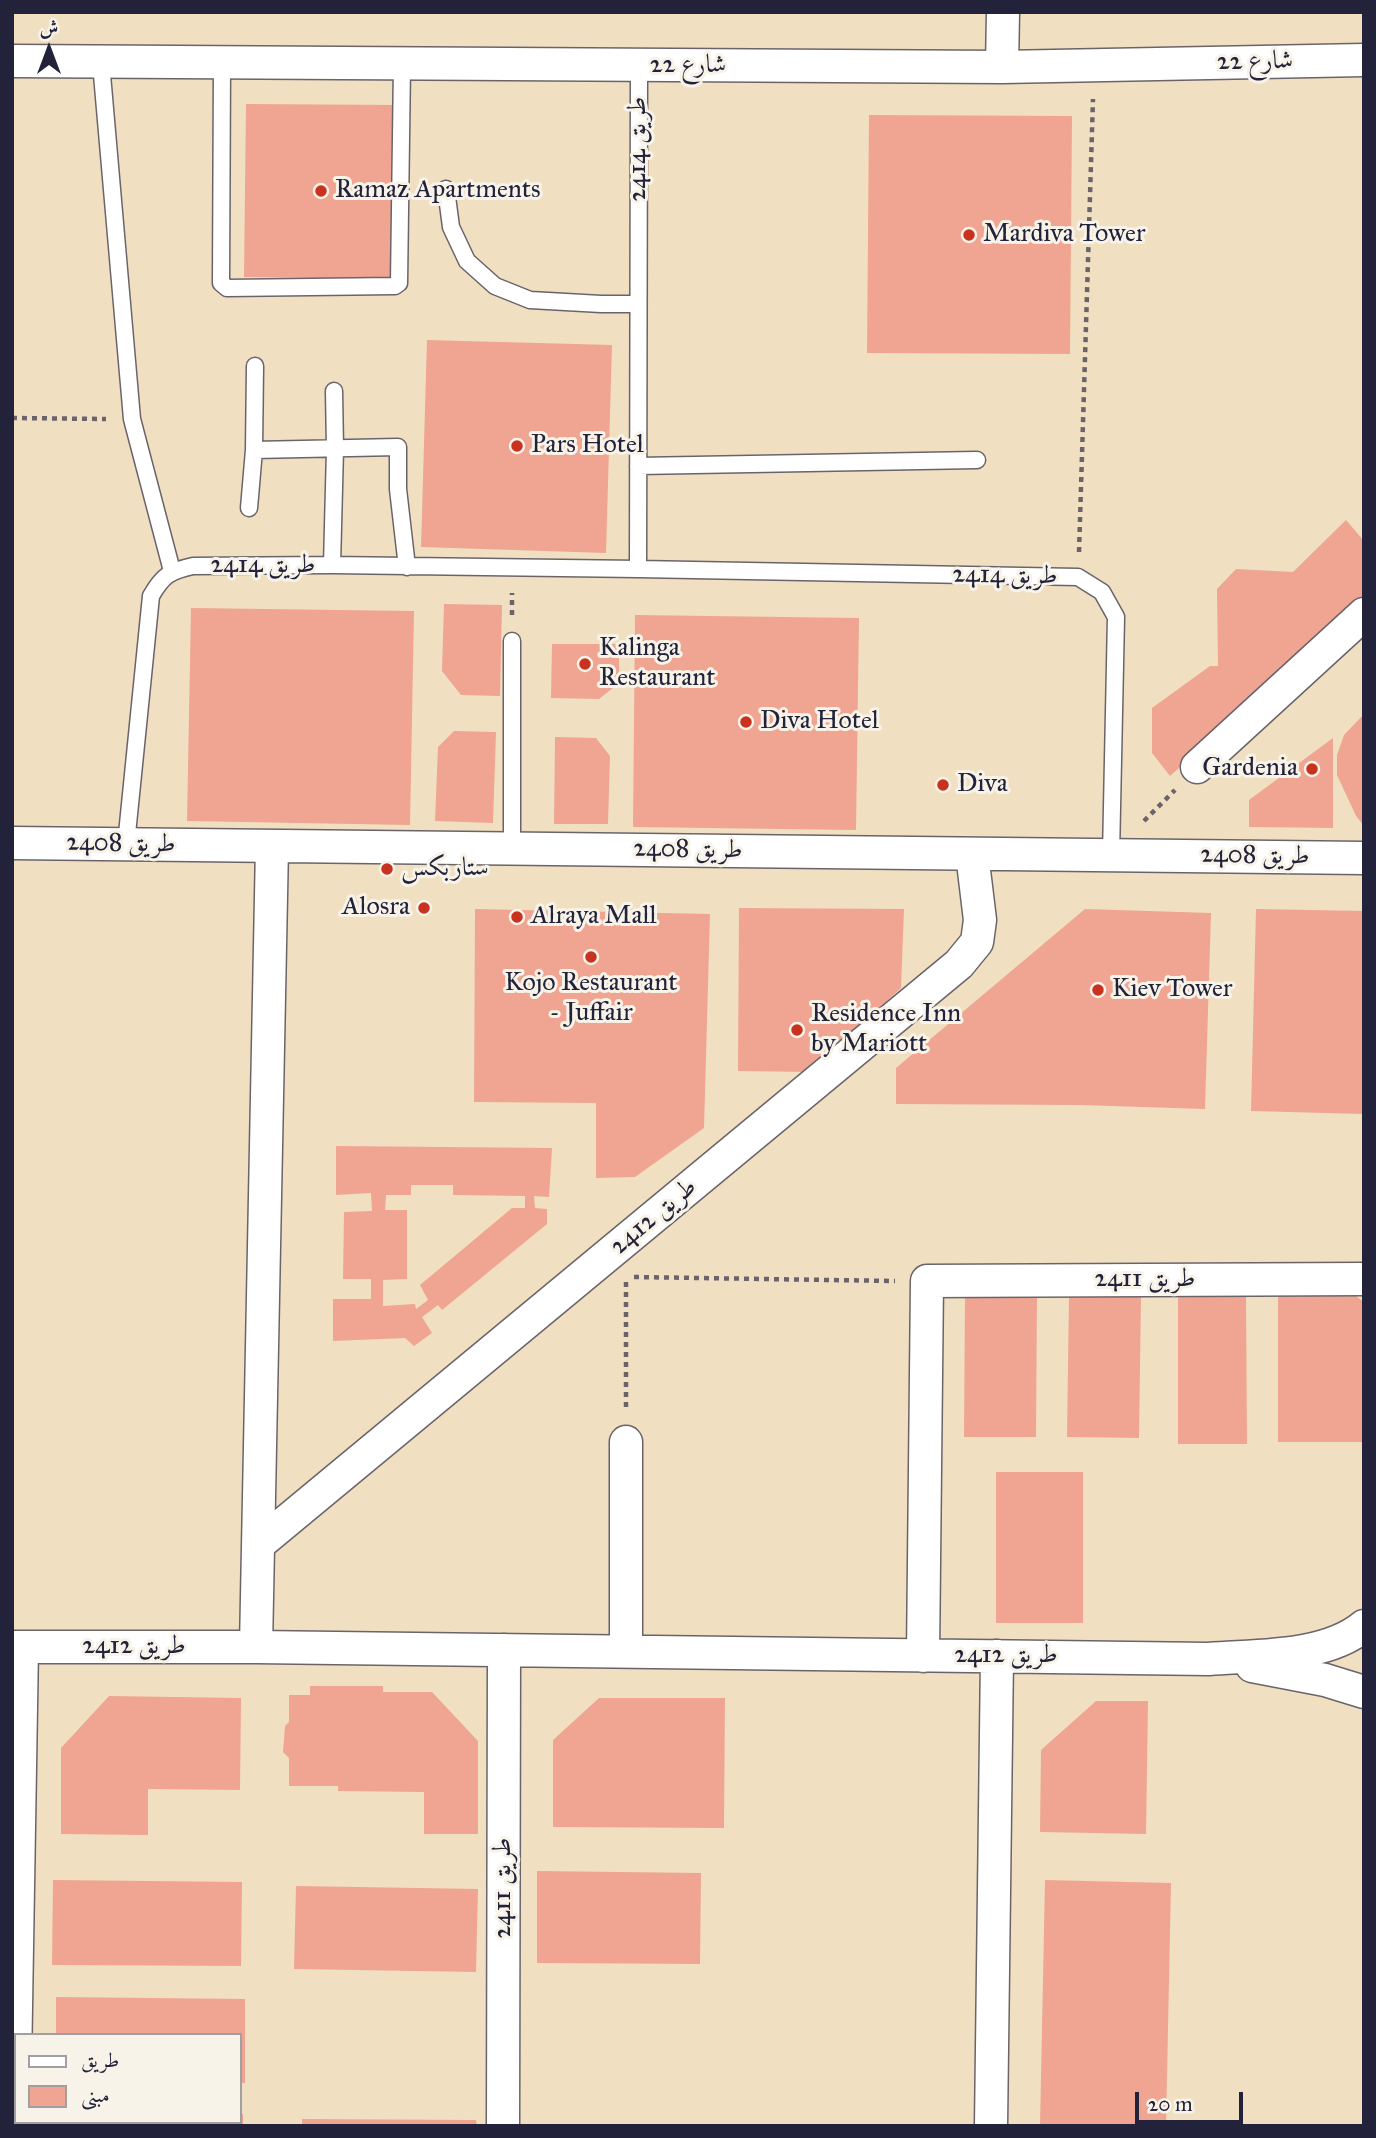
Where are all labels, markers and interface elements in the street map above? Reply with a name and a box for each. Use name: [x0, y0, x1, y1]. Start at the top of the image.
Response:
north arrow: [14, 14, 84, 84]
text: ش: [40, 16, 58, 39]
street label: شارع 22: [1217, 46, 1293, 78]
street label: شارع 22: [650, 50, 726, 82]
street label: طريق 2414: [623, 96, 655, 202]
place label: Ramaz Apartments: [335, 175, 540, 207]
marker: Ramaz Apartments: [313, 183, 329, 199]
place label: Mardiva Tower: [983, 219, 1146, 251]
marker: Mardiva Tower: [961, 227, 977, 243]
place label: Pars Hotel: [531, 430, 644, 462]
marker: Pars Hotel: [509, 438, 525, 454]
street label: طريق 2414: [210, 550, 316, 582]
street label: طريق 2414: [952, 559, 1058, 593]
place label: Kalinga Restaurant: [599, 633, 715, 694]
marker: Kalinga Restaurant: [577, 656, 593, 672]
place label: Diva Hotel: [760, 706, 879, 738]
marker: Diva Hotel: [738, 714, 754, 730]
place label: Gardenia: [1202, 753, 1298, 785]
marker: Gardenia: [1304, 761, 1320, 777]
place label: Diva: [957, 769, 1008, 801]
marker: Diva: [935, 777, 951, 793]
street label: طريق 2408: [66, 827, 176, 861]
street label: طريق 2408: [633, 833, 743, 867]
street label: طريق 2408: [1200, 839, 1310, 873]
place label: ستاربكس: [401, 853, 489, 885]
marker: ستاربكس: [379, 861, 395, 877]
place label: Alosra: [342, 892, 410, 924]
marker: Alosra: [416, 900, 432, 916]
place label: Alraya Mall: [531, 901, 656, 933]
marker: Alraya Mall: [509, 909, 525, 925]
marker: Kojo Restaurant - Juffair: [583, 949, 599, 965]
place label: Kojo Restaurant - Juffair: [505, 968, 677, 1030]
place label: Kiev Tower: [1112, 974, 1233, 1006]
marker: Kiev Tower: [1090, 982, 1106, 998]
place label: Residence Inn by Mariott: [811, 999, 961, 1060]
marker: Residence Inn by Mariott: [789, 1022, 805, 1038]
street label: طريق 2412: [604, 1172, 704, 1262]
street label: طريق 2411: [1094, 1264, 1196, 1296]
street label: طريق 2412: [82, 1631, 186, 1663]
street label: طريق 2412: [954, 1640, 1058, 1672]
street label: طريق 2411: [488, 1837, 520, 1939]
legend: [14, 2033, 242, 2124]
text: طريق: [81, 2047, 119, 2073]
scale bar: [1138, 2078, 1246, 2122]
text: مبنى: [81, 2082, 110, 2108]
text: 20 m: [1148, 2091, 1193, 2117]

